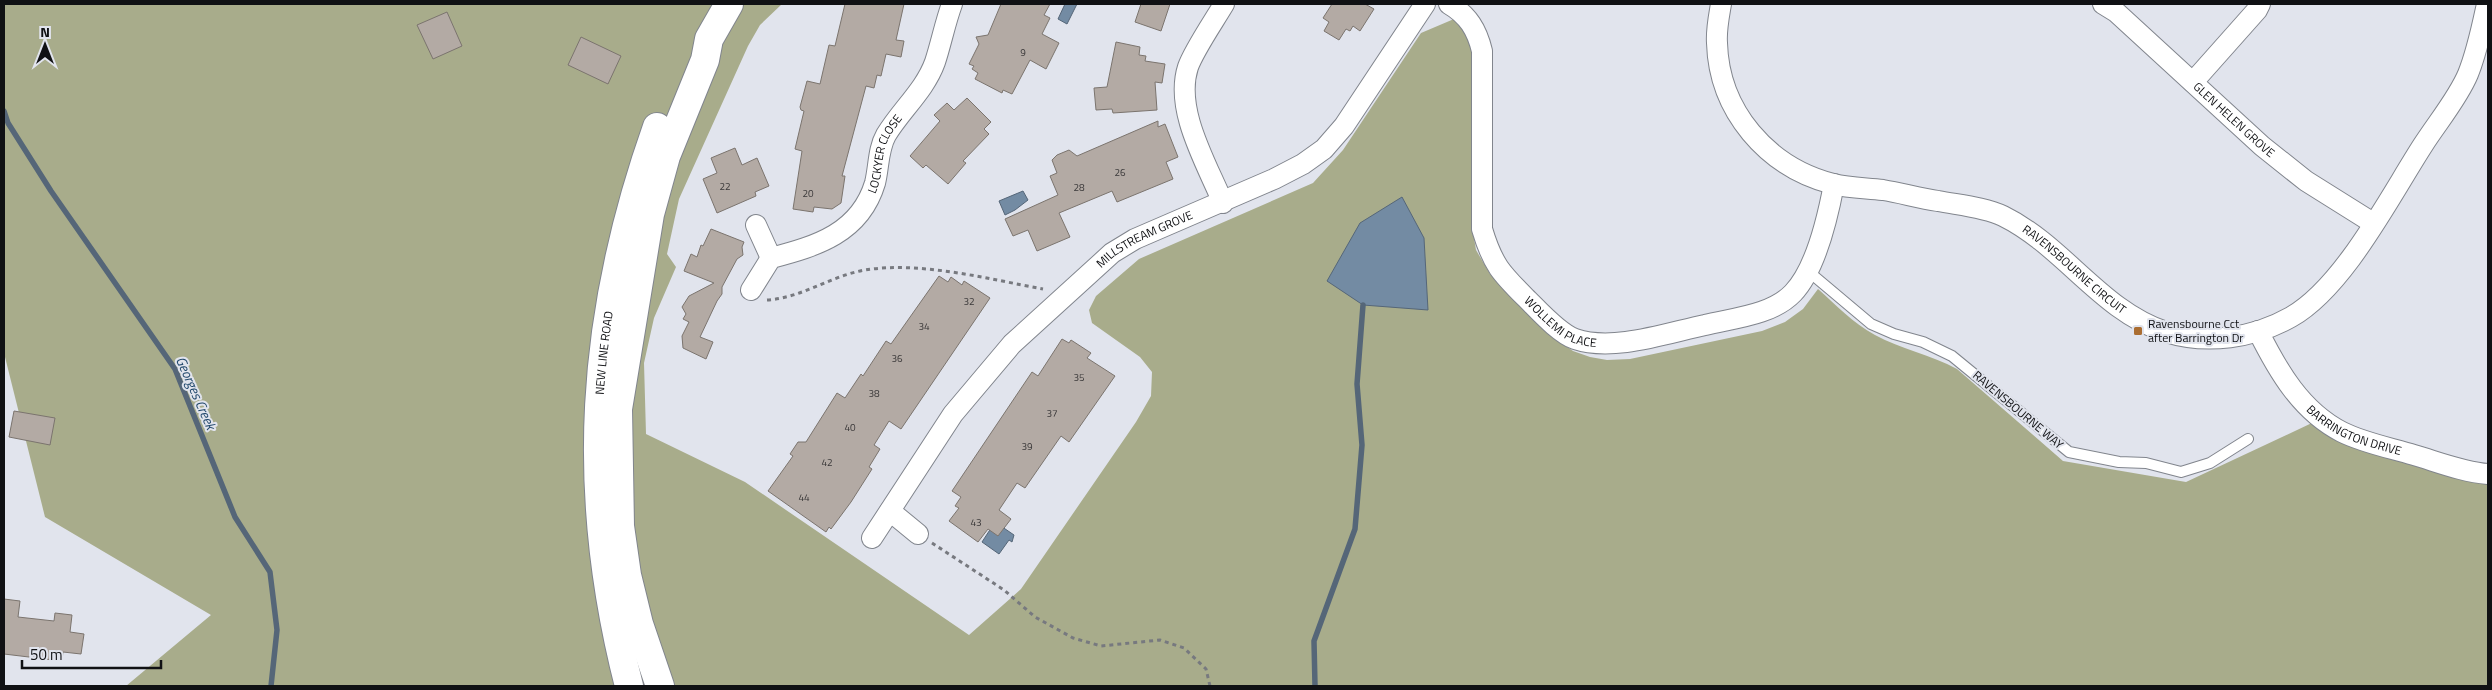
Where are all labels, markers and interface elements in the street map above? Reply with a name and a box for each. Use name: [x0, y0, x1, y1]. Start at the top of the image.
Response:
north arrow: [20, 20, 70, 70]
text: N: [40, 21, 50, 42]
house number: 9: [1020, 45, 1026, 60]
street label: GLEN HELEN GROVE: [2189, 77, 2279, 162]
street label: LOCKYER CLOSE: [862, 110, 907, 196]
house number: 26: [1114, 165, 1126, 180]
house number: 22: [719, 179, 731, 194]
house number: 28: [1073, 180, 1085, 195]
house number: 20: [802, 186, 814, 201]
street label: MILLSTREAM GROVE: [1091, 205, 1196, 272]
street label: RAVENSBOURNE CIRCUIT: [2019, 220, 2131, 319]
street label: WOLLEMI PLACE: [1520, 291, 1598, 352]
house number: 32: [963, 294, 975, 309]
street label: NEW LINE ROAD: [590, 309, 618, 395]
place label: Ravensbourne Cct after Barrington Dr: [2148, 314, 2244, 347]
house number: 34: [918, 319, 930, 334]
marker: Ravensbourne Cct after Barrington Dr: [2132, 325, 2144, 337]
house number: 36: [891, 351, 903, 366]
water label: Georges Creek: [171, 353, 223, 434]
street label: RAVENSBOURNE WAY: [1969, 366, 2068, 454]
house number: 35: [1073, 370, 1085, 385]
house number: 38: [868, 386, 880, 401]
street label: BARRINGTON DRIVE: [2302, 400, 2404, 460]
house number: 37: [1046, 406, 1058, 421]
house number: 40: [844, 420, 856, 435]
house number: 39: [1021, 439, 1033, 454]
house number: 42: [821, 455, 833, 470]
house number: 44: [798, 490, 810, 505]
house number: 43: [970, 515, 982, 530]
scale bar: [22, 638, 161, 670]
text: 50 m: [30, 643, 63, 666]

